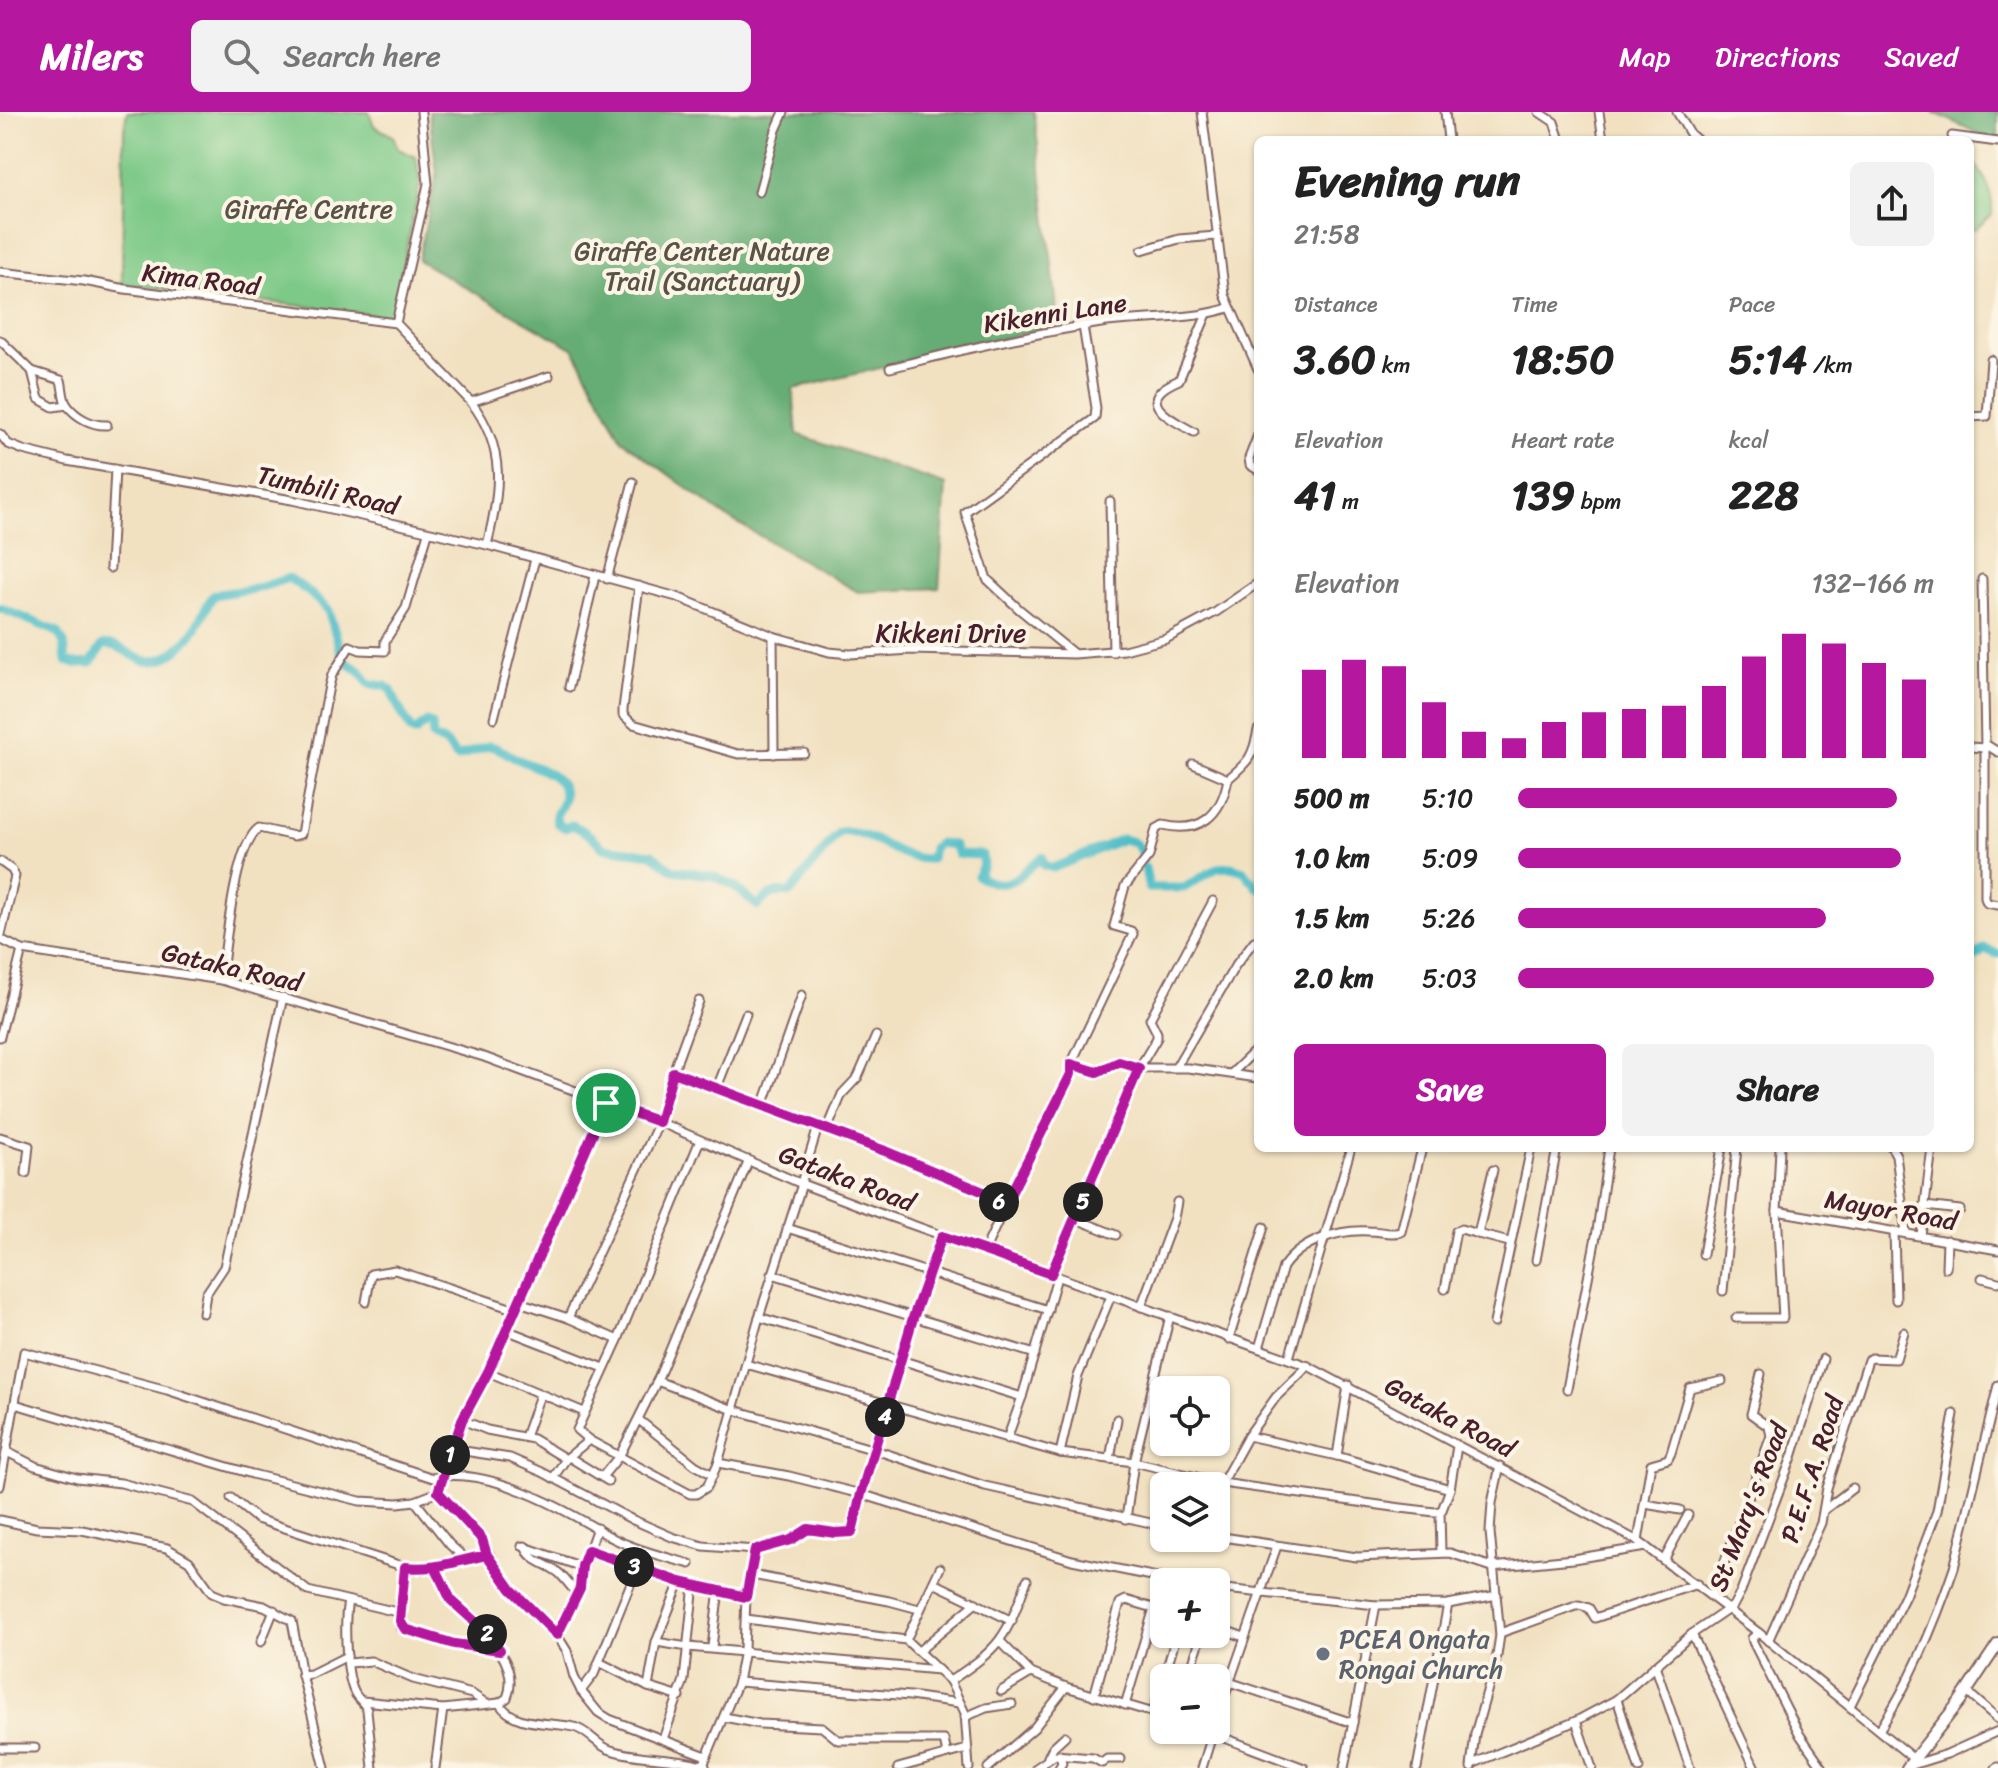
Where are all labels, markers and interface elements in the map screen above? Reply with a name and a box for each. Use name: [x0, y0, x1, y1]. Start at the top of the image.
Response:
search box: [191, 20, 751, 92]
text: Milers: [40, 23, 143, 90]
text: Search here: [283, 29, 441, 83]
text: Map: [1619, 32, 1671, 81]
text: Directions: [1715, 32, 1840, 81]
text: Saved: [1884, 32, 1958, 81]
icon: search: [219, 34, 263, 78]
text: Evening run: [1294, 142, 1520, 220]
button: share: [1850, 162, 1934, 246]
park label: Giraffe Centre: [225, 186, 393, 232]
text: 21:58: [1294, 211, 1360, 257]
park label: Giraffe Center Nature Trail (Sanctuary): [574, 228, 830, 304]
street label: Kima Road: [140, 249, 265, 309]
street label: Kikenni Lane: [980, 279, 1130, 347]
text: Distance: [1294, 285, 1378, 324]
text: Time: [1511, 285, 1558, 324]
text: Pace: [1729, 285, 1775, 324]
text: 3.60: [1294, 324, 1376, 395]
text: 18:50: [1511, 324, 1614, 395]
text: 5:14: [1729, 324, 1807, 395]
text: km: [1376, 346, 1410, 385]
text: /km: [1807, 346, 1853, 385]
text: Elevation: [1294, 421, 1383, 460]
text: Heart rate: [1511, 421, 1615, 460]
text: kcal: [1729, 421, 1769, 460]
street label: Tumbili Road: [253, 451, 406, 529]
text: 41: [1294, 460, 1336, 531]
text: 139: [1511, 460, 1575, 531]
text: 228: [1729, 460, 1799, 531]
text: m: [1336, 482, 1359, 521]
text: bpm: [1575, 482, 1621, 521]
text: Elevation: [1294, 560, 1399, 606]
text: 132–166 m: [1811, 560, 1934, 606]
street label: Kikkeni Drive: [876, 610, 1026, 656]
text: 500 m: [1294, 775, 1369, 821]
text: 5:10: [1422, 775, 1473, 821]
text: 1.0 km: [1294, 835, 1370, 881]
text: 5:09: [1422, 835, 1478, 881]
text: 1.5 km: [1294, 895, 1369, 941]
text: 5:26: [1422, 895, 1476, 941]
street label: Gataka Road: [157, 929, 309, 1006]
text: 2.0 km: [1294, 955, 1374, 1001]
text: 5:03: [1422, 955, 1476, 1001]
button: Save: [1294, 1044, 1606, 1136]
button: Share: [1622, 1044, 1934, 1136]
pin: [572, 1069, 640, 1137]
icon: arrive: [584, 1081, 628, 1125]
street label: Gataka Road: [772, 1131, 924, 1226]
street label: Mayor Road: [1821, 1176, 1963, 1245]
pin: 6: [979, 1182, 1019, 1222]
text: 6: [993, 1182, 1005, 1221]
pin: 5: [1063, 1182, 1103, 1222]
text: 5: [1076, 1182, 1090, 1221]
street label: Gataka Road: [1376, 1363, 1526, 1472]
map controls: [1150, 1376, 1230, 1744]
button: locate: [1150, 1376, 1230, 1456]
street label: P.E.F.A. Road: [1767, 1387, 1858, 1549]
pin: 4: [865, 1397, 905, 1437]
text: 4: [878, 1397, 892, 1436]
street label: St Mary's Road: [1695, 1414, 1802, 1598]
pin: 1: [430, 1435, 470, 1475]
text: 1: [445, 1435, 455, 1474]
button: layers: [1150, 1472, 1230, 1552]
pin: 3: [614, 1547, 654, 1587]
text: 3: [628, 1547, 640, 1586]
button: +: [1150, 1568, 1230, 1648]
pin: 2: [467, 1614, 507, 1654]
text: 2: [481, 1614, 493, 1653]
place label: PCEA Ongata Rongai Church: [1339, 1616, 1503, 1692]
marker: PCEA Ongata Rongai Church: [1314, 1645, 1332, 1663]
button: −: [1150, 1664, 1230, 1744]

